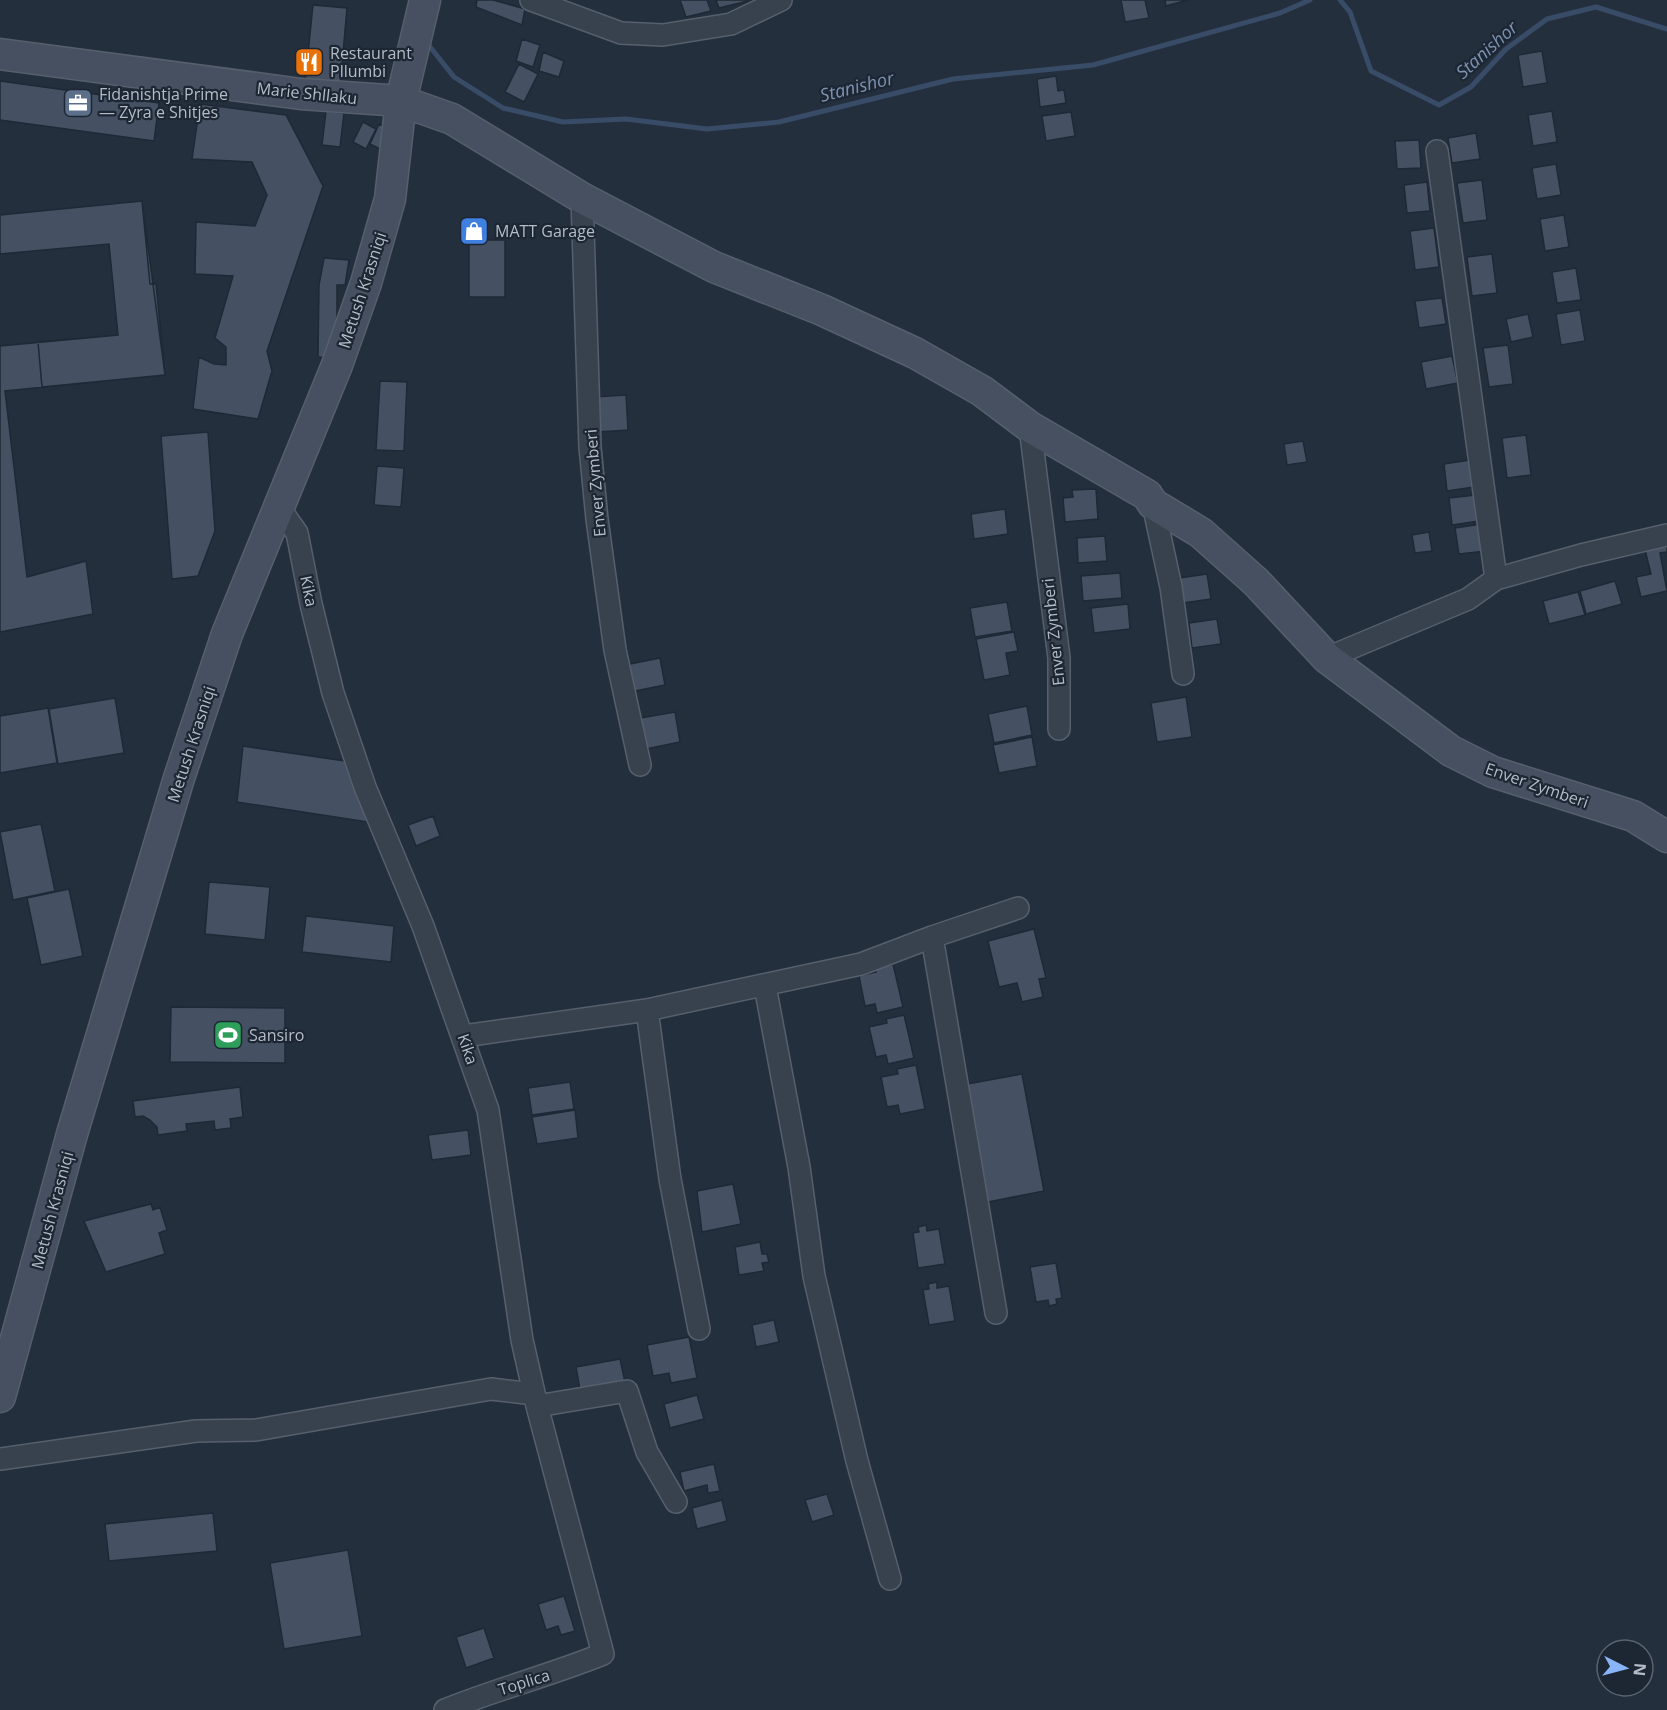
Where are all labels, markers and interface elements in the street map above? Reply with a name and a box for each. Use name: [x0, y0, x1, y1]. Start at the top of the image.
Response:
water label: Stanishor: [1450, 14, 1523, 83]
place label: Restaurant Pllumbi: [330, 42, 412, 82]
restaurant icon: Restaurant Pllumbi: [293, 46, 325, 78]
water label: Stanishor: [817, 65, 897, 107]
street label: Marie Shllaku: [256, 77, 358, 109]
place label: Fidanishtja Prime — Zyra e Shitjes: [99, 83, 228, 123]
office icon: Fidanishtja Prime — Zyra e Shitjes: [62, 87, 94, 119]
shop icon: MATT Garage: [458, 215, 490, 247]
place label: MATT Garage: [495, 220, 595, 242]
street label: Metush Krasniqi: [333, 229, 391, 351]
street label: Enver Zymberi: [579, 428, 611, 538]
street label: Kika: [295, 573, 323, 609]
street label: Enver Zymberi: [1036, 577, 1070, 687]
street label: Metush Krasniqi: [162, 683, 220, 805]
street label: Enver Zymberi: [1482, 757, 1592, 813]
sports icon: Sansiro: [212, 1019, 244, 1051]
place label: Sansiro: [249, 1024, 304, 1046]
street label: Kika: [453, 1031, 483, 1067]
street label: Metush Krasniqi: [26, 1149, 78, 1271]
north arrow: [1595, 1638, 1655, 1698]
text: N: [1628, 1662, 1652, 1677]
street label: Toplica: [496, 1664, 552, 1700]

